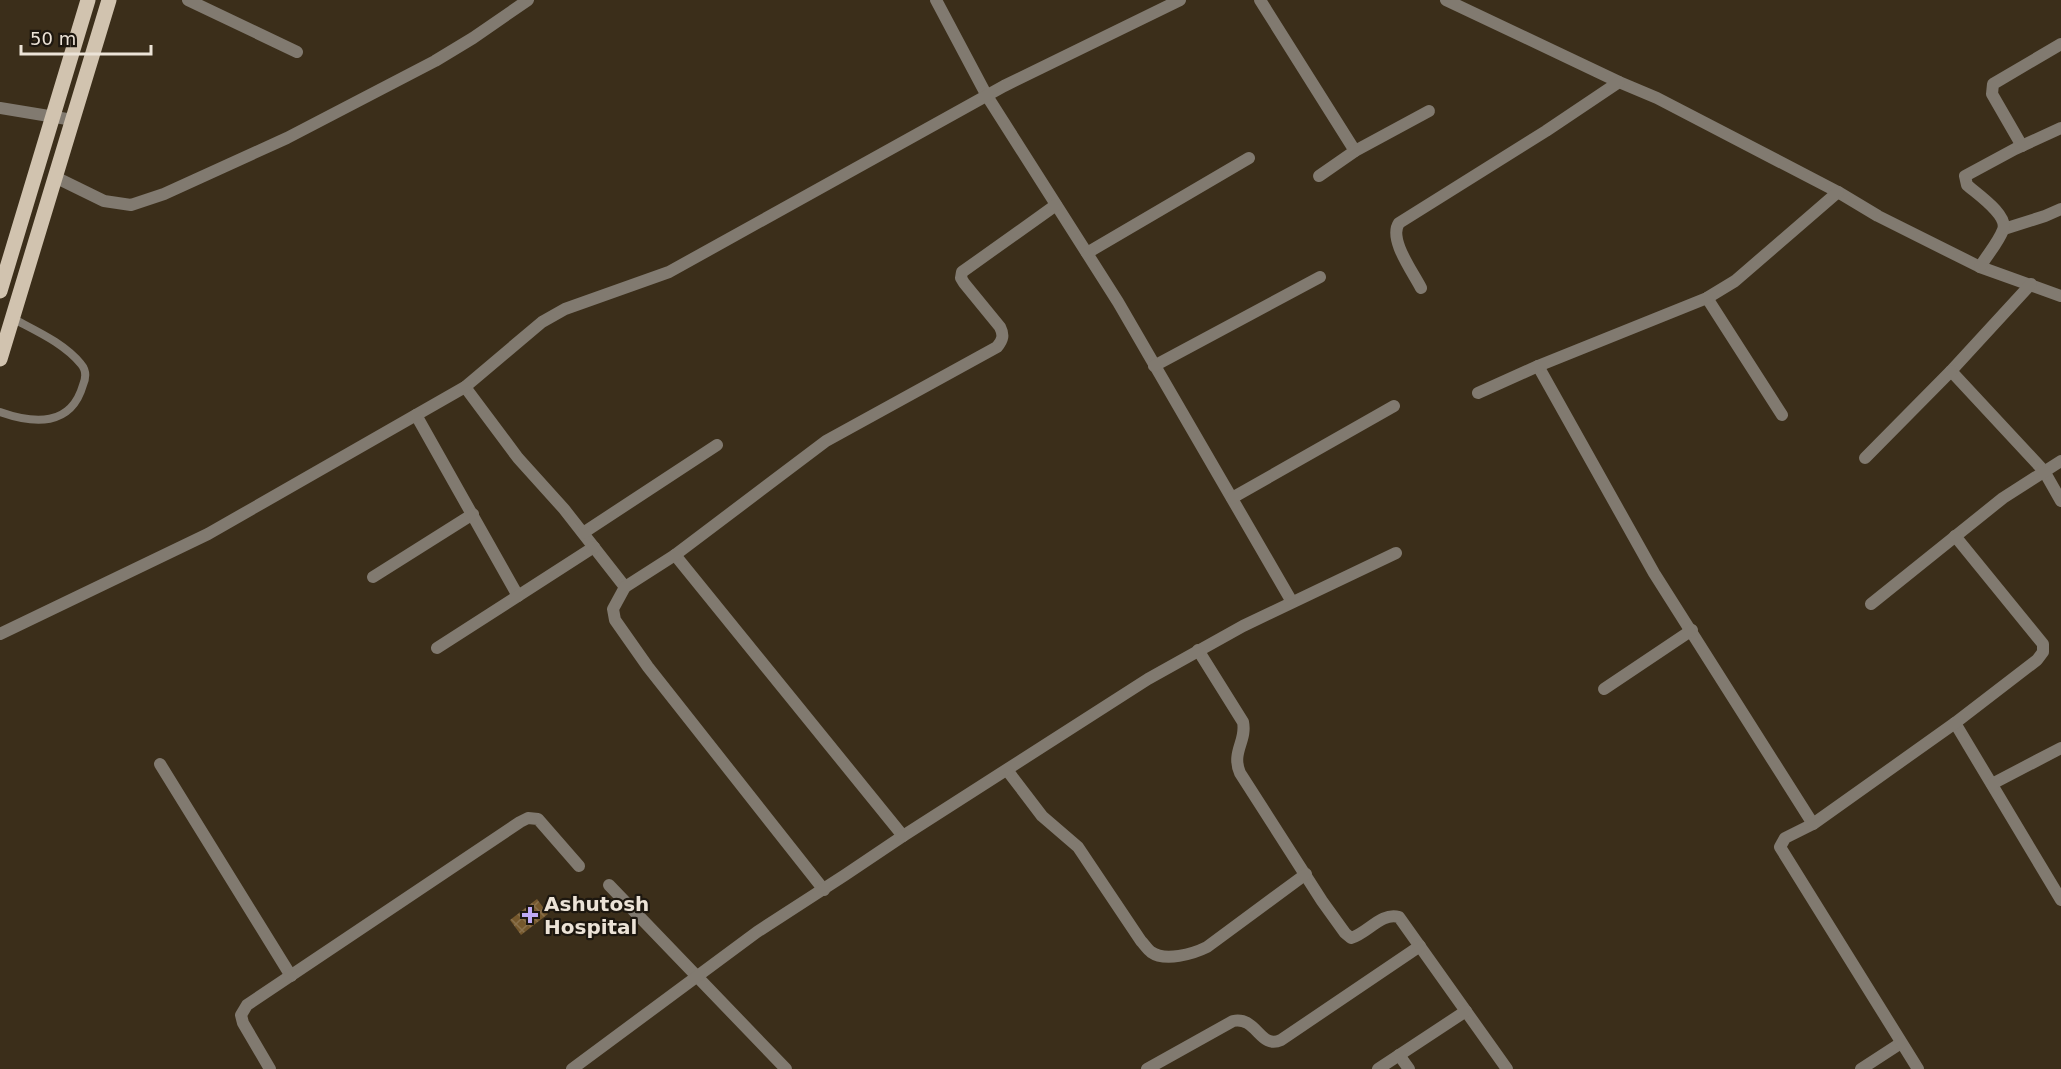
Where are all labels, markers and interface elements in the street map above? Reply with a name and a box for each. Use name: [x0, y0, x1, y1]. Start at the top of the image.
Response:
scale bar: [21, 18, 152, 56]
text: 50 m: [30, 28, 76, 49]
place label: Ashutosh Hospital: [544, 892, 649, 939]
marker: Ashutosh Hospital: [521, 906, 539, 924]

